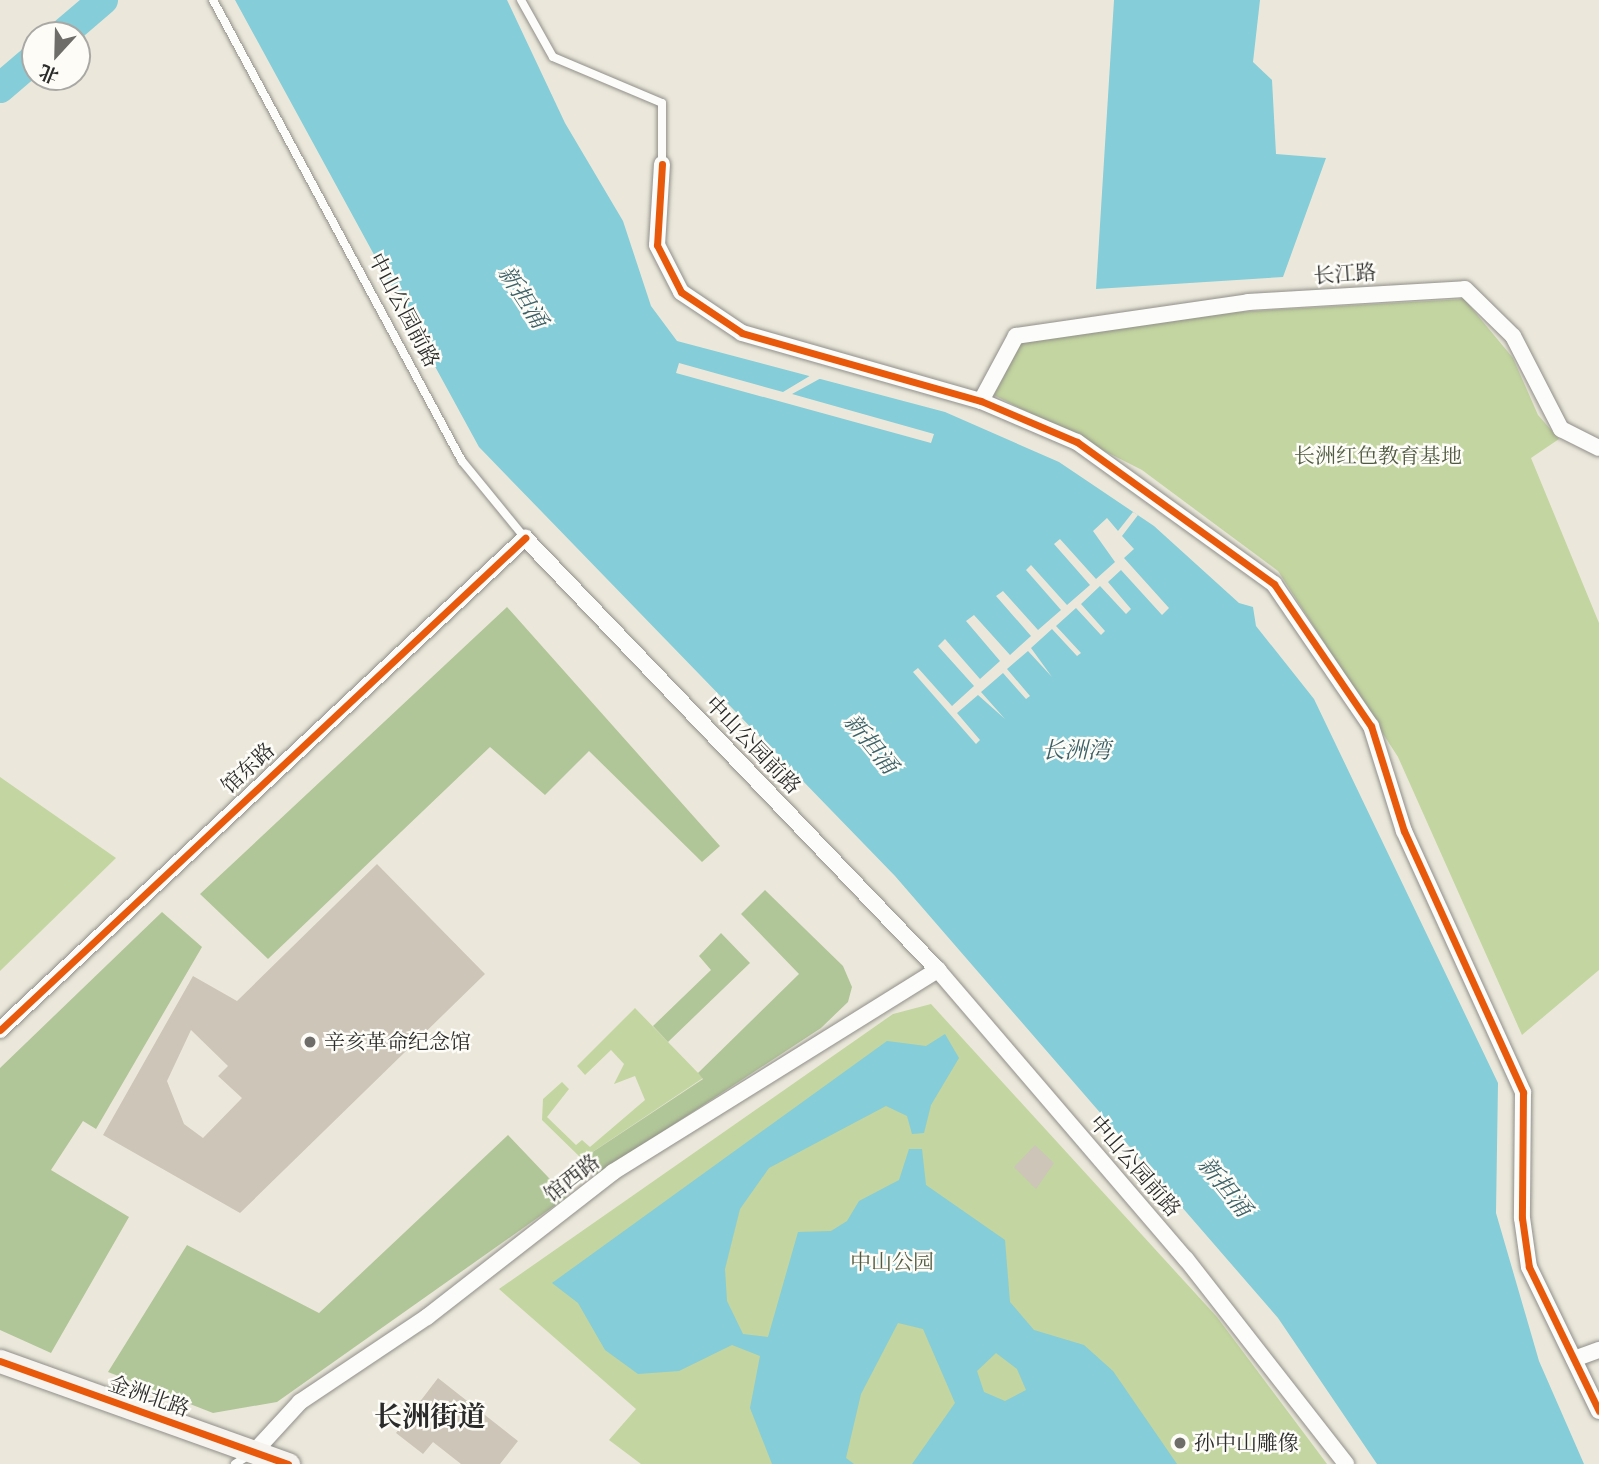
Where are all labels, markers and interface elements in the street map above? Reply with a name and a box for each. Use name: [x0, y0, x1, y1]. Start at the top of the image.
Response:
north arrow: [21, 21, 91, 91]
text: 北: [35, 58, 63, 89]
street label: 中山公园前路: [363, 248, 445, 372]
street label: 长江路: [1313, 259, 1377, 289]
water label: 新担涌: [492, 261, 552, 333]
park label: 长洲红色教育基地: [1294, 443, 1462, 469]
street label: 中山公园前路: [700, 691, 806, 799]
water label: 新担涌: [838, 709, 902, 779]
street label: 馆东路: [216, 737, 280, 799]
water label: 长洲湾: [1042, 737, 1110, 765]
place label: 辛亥革命纪念馆: [324, 1029, 471, 1055]
marker: 辛亥革命纪念馆: [302, 1034, 318, 1050]
street label: 中山公园前路: [1084, 1110, 1186, 1222]
street label: 馆西路: [539, 1149, 605, 1207]
water label: 新担涌: [1192, 1152, 1256, 1222]
park label: 中山公园: [850, 1249, 934, 1275]
street label: 金洲北路: [105, 1370, 193, 1422]
district label: 长洲街道: [374, 1400, 486, 1434]
place label: 孙中山雕像: [1194, 1430, 1299, 1456]
marker: 孙中山雕像: [1172, 1435, 1188, 1451]

